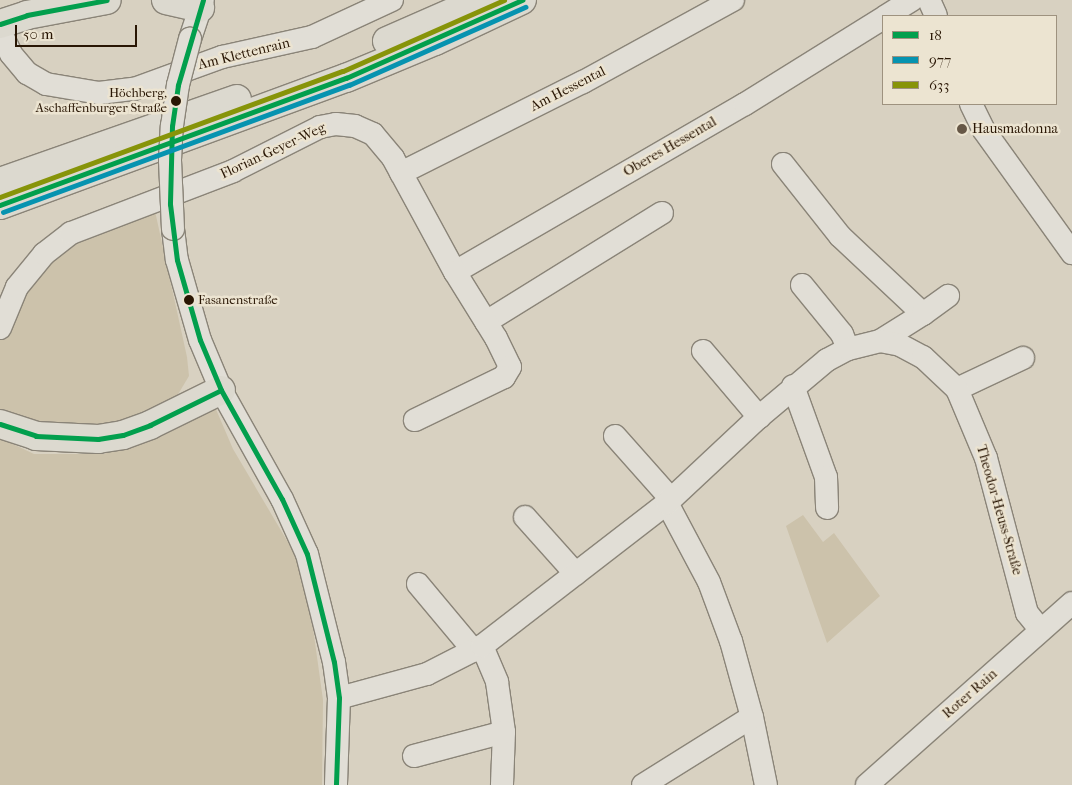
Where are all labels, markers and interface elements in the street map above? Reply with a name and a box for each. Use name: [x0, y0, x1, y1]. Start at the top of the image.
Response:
scale bar: [18, 15, 140, 47]
legend: [882, 15, 1057, 105]
text: 50 m: [23, 25, 53, 43]
text: 18: [929, 26, 942, 44]
street label: Am Klettenrain: [196, 34, 292, 74]
text: 977: [929, 51, 951, 69]
street label: Am Hessental: [528, 63, 608, 115]
text: 633: [929, 76, 949, 94]
place label: Höchberg, Aschaffenburger Straße: [36, 86, 167, 117]
marker: Höchberg, Aschaffenburger Straße: [171, 96, 181, 106]
street label: Oberes Hessental: [620, 114, 720, 180]
street label: Florian-Geyer-Weg: [218, 119, 328, 183]
place label: Hausmadonna: [972, 121, 1058, 137]
marker: Hausmadonna: [956, 123, 968, 135]
place label: Fasanenstraße: [198, 292, 278, 308]
marker: Fasanenstraße: [184, 295, 194, 305]
street label: Theodor-Heuss-Straße: [972, 443, 1026, 577]
street label: Roter Rain: [939, 666, 1001, 722]

